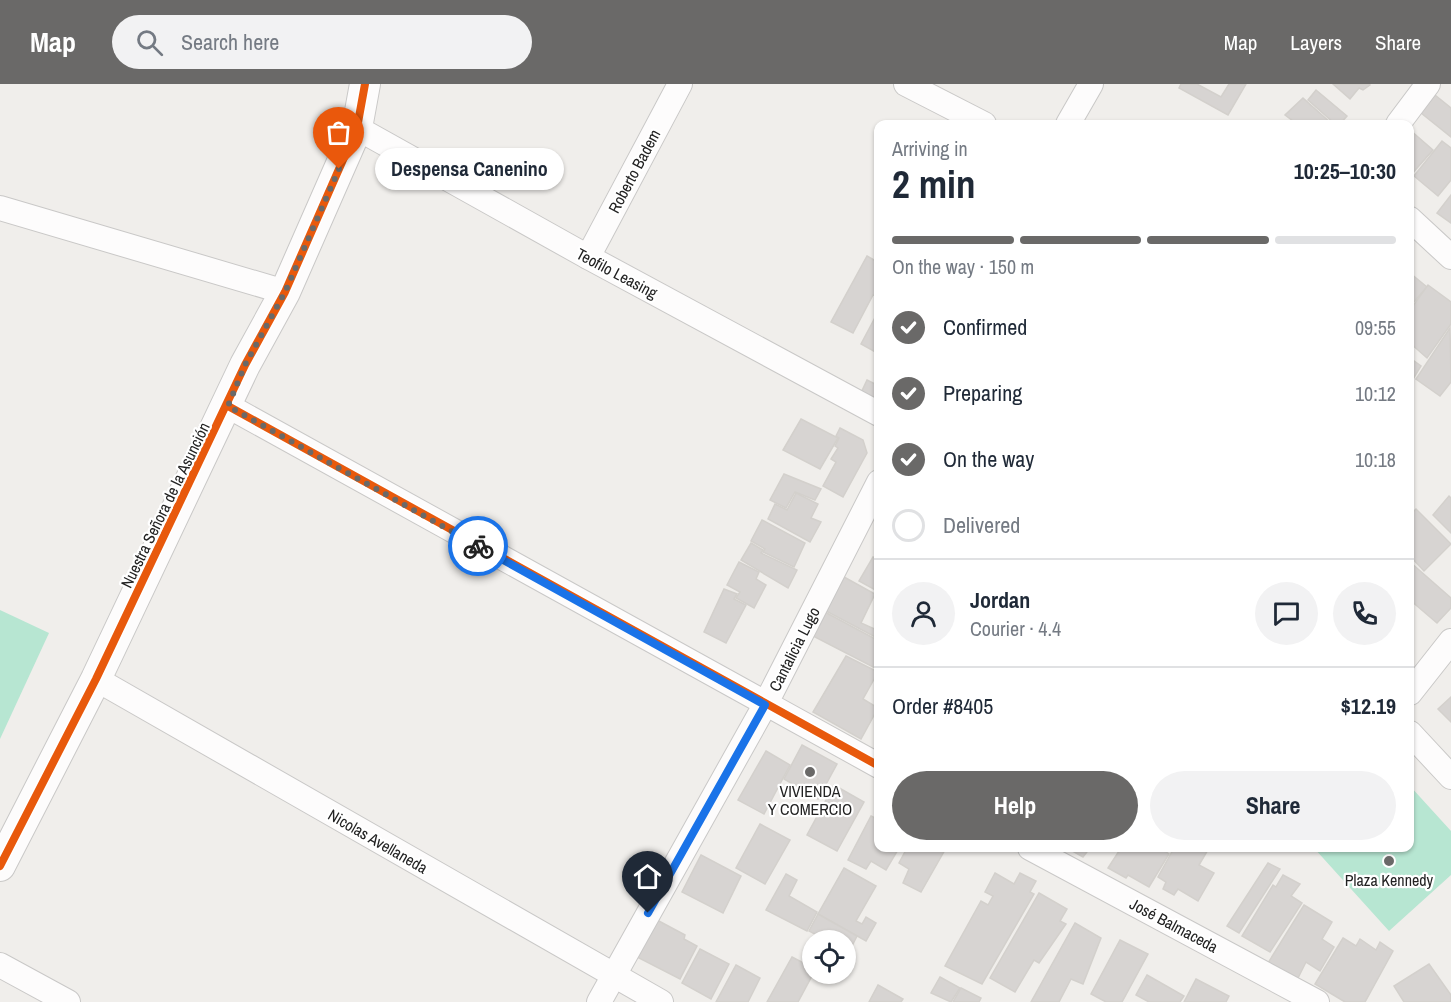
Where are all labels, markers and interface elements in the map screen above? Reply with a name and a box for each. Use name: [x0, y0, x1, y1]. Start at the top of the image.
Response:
search box: [112, 15, 532, 69]
text: Map: [30, 23, 76, 61]
icon: search: [133, 26, 166, 59]
text: Search here: [181, 27, 279, 57]
text: Map: [1224, 28, 1257, 57]
text: Layers: [1290, 28, 1342, 57]
text: Share: [1375, 28, 1421, 57]
pin: [313, 107, 364, 169]
icon: bag: [322, 116, 355, 149]
street label: Roberto Badem: [603, 125, 665, 217]
text: Arriving in: [892, 135, 968, 162]
callout: Despensa Canenino: [375, 148, 564, 190]
text: Despensa Canenino: [391, 155, 548, 182]
text: 10:25–10:30: [1294, 156, 1396, 186]
text: 2 min: [892, 158, 976, 210]
street label: Teofilo Leasing: [573, 242, 662, 304]
text: On the way · 150 m: [892, 253, 1034, 280]
icon: check: [892, 311, 925, 344]
text: Confirmed: [943, 312, 1027, 342]
text: 09:55: [1355, 314, 1396, 341]
icon: check: [892, 377, 925, 410]
text: Preparing: [943, 378, 1022, 408]
text: 10:12: [1355, 380, 1396, 407]
street label: Nuestra Señora de la Asunción: [115, 419, 215, 591]
icon: check: [892, 443, 925, 476]
text: On the way: [943, 444, 1034, 474]
text: 10:18: [1355, 446, 1396, 473]
text: Delivered: [943, 510, 1020, 540]
courier: [448, 516, 508, 576]
icon: bike: [462, 530, 495, 563]
button: person: [892, 582, 955, 645]
button: chat: [1255, 582, 1318, 645]
button: phone: [1333, 582, 1396, 645]
text: Jordan: [970, 585, 1030, 615]
street label: Cantalicia Lugo: [763, 603, 825, 695]
text: Courier · 4.4: [970, 615, 1061, 642]
text: Order #8405: [892, 691, 993, 721]
text: $12.19: [1341, 691, 1396, 721]
marker: VIVIENDA Y COMERCIO: [803, 765, 817, 779]
button: Help: [892, 771, 1138, 840]
button: Share: [1150, 771, 1396, 840]
place label: VIVIENDA Y COMERCIO: [768, 780, 852, 820]
street label: Nicolas Avellaneda: [324, 804, 432, 879]
pin: [622, 851, 673, 913]
marker: Plaza Kennedy: [1382, 854, 1396, 868]
icon: home: [631, 860, 664, 893]
place label: Plaza Kennedy: [1345, 869, 1434, 891]
street label: José Balmaceda: [1126, 893, 1223, 958]
map controls: [802, 930, 856, 984]
button: locate: [802, 930, 856, 984]

